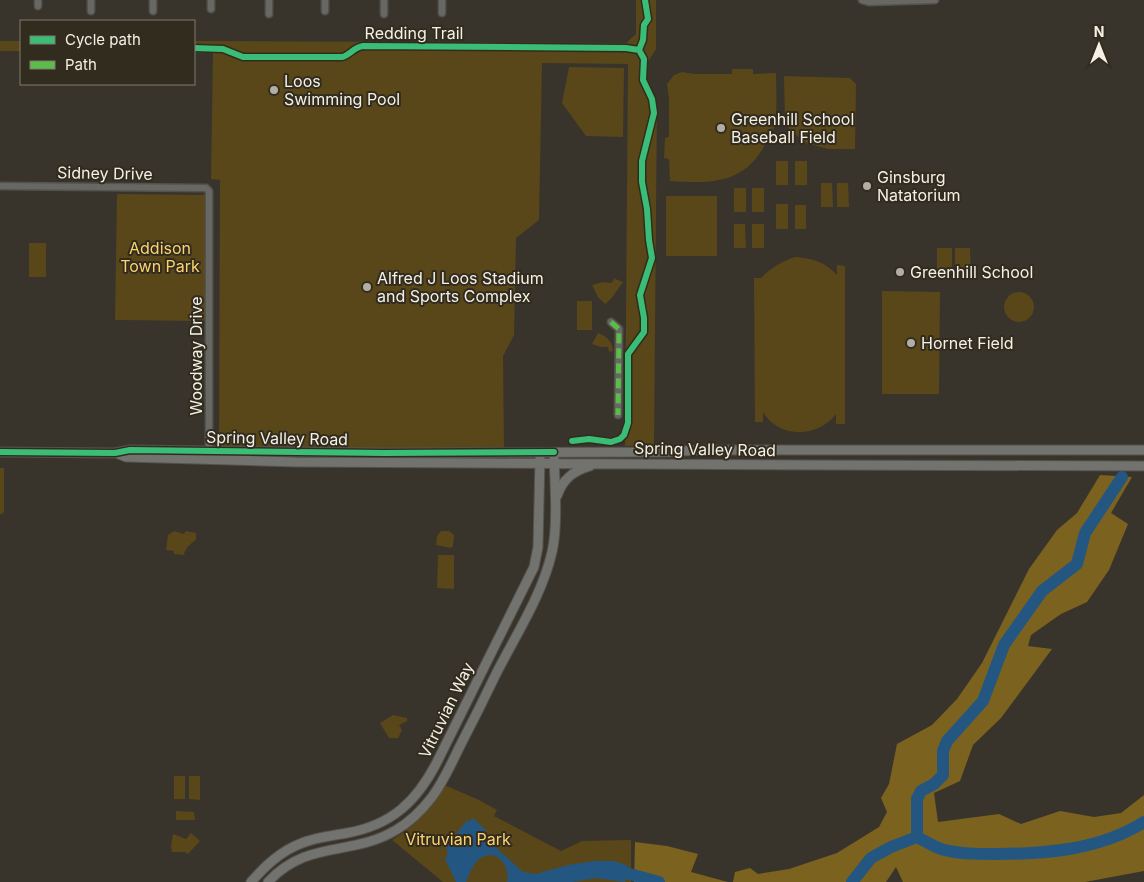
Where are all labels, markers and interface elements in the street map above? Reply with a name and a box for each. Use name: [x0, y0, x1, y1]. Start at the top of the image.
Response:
legend: [20, 20, 195, 85]
north arrow: [1074, 20, 1124, 70]
street label: Redding Trail: [365, 23, 463, 43]
text: N: [1094, 23, 1104, 40]
text: Cycle path: [65, 30, 141, 49]
text: Path: [65, 55, 97, 74]
place label: Loos Swimming Pool: [284, 71, 400, 109]
marker: Loos Swimming Pool: [268, 84, 280, 96]
place label: Greenhill School Baseball Field: [731, 109, 854, 147]
marker: Greenhill School Baseball Field: [715, 122, 727, 134]
street label: Sidney Drive: [57, 162, 153, 184]
place label: Ginsburg Natatorium: [877, 167, 961, 205]
marker: Ginsburg Natatorium: [861, 180, 873, 192]
park label: Addison Town Park: [120, 238, 200, 276]
place label: Greenhill School: [910, 262, 1033, 282]
marker: Greenhill School: [894, 266, 906, 278]
place label: Alfred J Loos Stadium and Sports Complex: [377, 268, 544, 306]
marker: Alfred J Loos Stadium and Sports Complex: [361, 281, 373, 293]
street label: Woodway Drive: [186, 297, 206, 415]
place label: Hornet Field: [921, 333, 1014, 353]
marker: Hornet Field: [905, 337, 917, 349]
street label: Spring Valley Road: [206, 427, 348, 449]
street label: Spring Valley Road: [634, 438, 776, 460]
street label: Vitruvian Way: [414, 659, 478, 761]
park label: Vitruvian Park: [405, 829, 511, 849]

